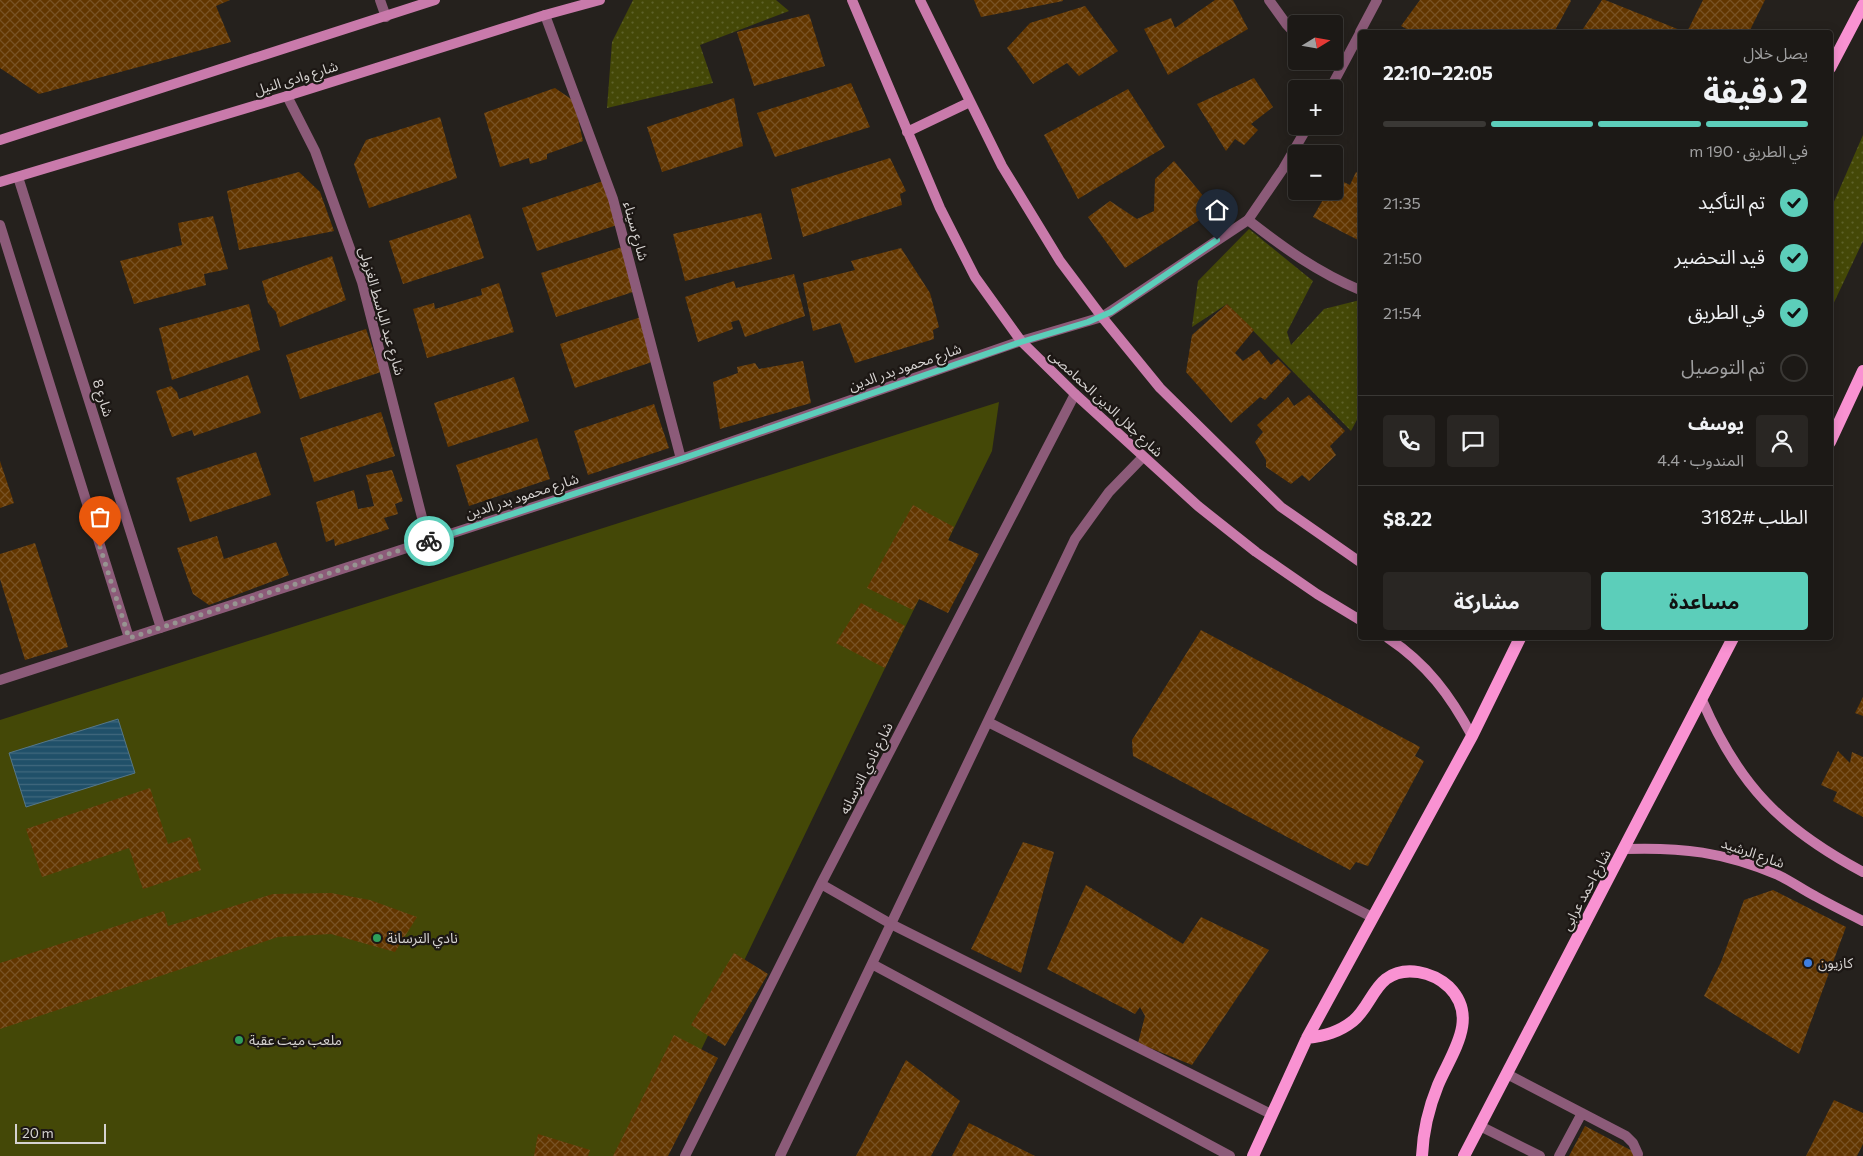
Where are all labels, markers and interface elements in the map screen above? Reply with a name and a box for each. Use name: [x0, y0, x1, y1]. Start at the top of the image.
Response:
north arrow: [1288, 15, 1342, 70]
map controls: [1288, 15, 1343, 200]
text: يصل خلال: [1743, 43, 1808, 62]
street label: شارع وادى النيل: [252, 57, 341, 101]
text: 22:05–22:10: [1383, 61, 1493, 84]
text: 2 دقيقة: [1703, 70, 1808, 110]
button: +: [1288, 80, 1343, 135]
text: في الطريق · 190 m: [1689, 141, 1808, 160]
button: −: [1288, 145, 1343, 200]
pin: [1196, 189, 1238, 240]
icon: check: [1780, 189, 1808, 217]
text: تم التأكيد: [1698, 190, 1765, 213]
text: 21:35: [1383, 193, 1421, 212]
icon: home: [1203, 196, 1231, 224]
street label: شارع سيناء: [618, 199, 653, 263]
icon: check: [1780, 244, 1808, 272]
street label: شارع عبد الباسط الغزولى: [353, 245, 409, 378]
text: قيد التحضير: [1674, 245, 1765, 268]
text: 21:50: [1383, 248, 1422, 267]
icon: check: [1780, 299, 1808, 327]
text: في الطريق: [1688, 300, 1765, 323]
text: 21:54: [1383, 303, 1421, 322]
street label: شارع محمود بدر الدين: [846, 339, 964, 397]
street label: شارع جلال الدين الحمامصى: [1044, 345, 1167, 462]
text: تم التوصيل: [1681, 355, 1765, 378]
street label: شارع 8: [87, 377, 117, 420]
text: يوسف: [1688, 411, 1744, 434]
button: phone: [1383, 415, 1435, 467]
button: chat: [1447, 415, 1499, 467]
button: person: [1756, 415, 1808, 467]
text: المندوب · 4.4: [1657, 450, 1744, 469]
street label: شارع محمود بدر الدين: [463, 469, 582, 525]
pin: [79, 496, 121, 547]
icon: bag: [86, 503, 114, 531]
text: الطلب #3182: [1701, 505, 1808, 528]
text: $8.22: [1383, 507, 1432, 530]
courier: [404, 516, 454, 566]
icon: bike: [415, 527, 443, 555]
button: مشاركة: [1383, 572, 1591, 630]
button: مساعدة: [1601, 572, 1808, 630]
street label: شارع نادي الترسانه: [835, 719, 899, 818]
street label: شارع الرشيد: [1718, 834, 1787, 874]
street label: شارع احمد عرابى: [1557, 846, 1617, 935]
place label: نادي الترسانة: [387, 929, 458, 949]
marker: نادي الترسانة: [371, 932, 383, 944]
place label: كازيون: [1818, 954, 1853, 972]
marker: كازيون: [1802, 957, 1814, 969]
place label: ملعب ميت عقبة: [249, 1031, 342, 1048]
marker: ملعب ميت عقبة: [233, 1034, 245, 1046]
scale bar: [15, 1121, 106, 1144]
text: 20 m: [22, 1124, 54, 1141]

